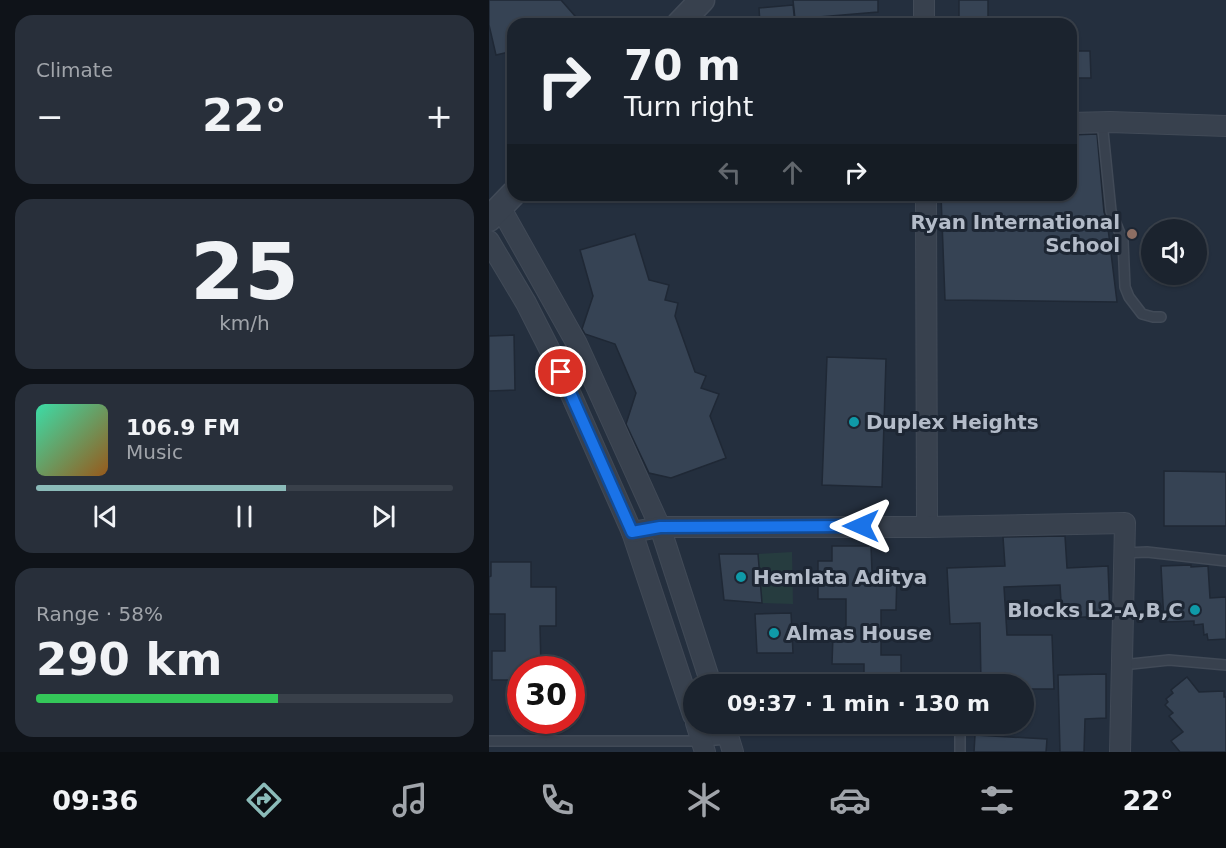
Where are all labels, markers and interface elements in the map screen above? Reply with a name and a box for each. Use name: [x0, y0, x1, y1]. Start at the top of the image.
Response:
text: 70 m: [624, 41, 741, 90]
icon: right: [525, 42, 603, 120]
text: Climate: [36, 58, 113, 82]
text: 22°: [202, 89, 287, 142]
text: Turn right: [624, 91, 753, 122]
text: −: [36, 97, 64, 136]
text: +: [425, 97, 453, 136]
icon: left: [713, 156, 746, 189]
icon: ahead: [776, 156, 809, 189]
icon: right: [839, 156, 872, 189]
place label: Ryan International School: [911, 210, 1120, 257]
map controls: [1141, 219, 1207, 285]
button: sound: [1141, 219, 1207, 285]
text: 25: [190, 227, 299, 317]
marker: Ryan International School: [1125, 227, 1139, 241]
text: km/h: [219, 311, 270, 335]
pin: [535, 346, 586, 397]
icon: arrive: [544, 355, 577, 388]
place label: Duplex Heights: [866, 410, 1039, 434]
text: 106.9 FM: [126, 415, 240, 440]
marker: Duplex Heights: [847, 415, 861, 429]
text: Music: [126, 440, 183, 464]
position arrow: [829, 494, 893, 558]
icon: previous: [89, 500, 122, 533]
icon: pause: [228, 500, 261, 533]
icon: next: [367, 500, 400, 533]
place label: Hemlata Aditya: [753, 565, 927, 589]
marker: Hemlata Aditya: [734, 570, 748, 584]
place label: Blocks L2-A,B,C: [1007, 598, 1183, 622]
text: Range · 58%: [36, 602, 163, 626]
marker: Blocks L2-A,B,C: [1188, 603, 1202, 617]
place label: Almas House: [786, 621, 932, 645]
marker: Almas House: [767, 626, 781, 640]
text: 290 km: [36, 633, 222, 686]
speed limit sign: 30: [507, 656, 585, 734]
text: 09:37 · 1 min · 130 m: [727, 691, 990, 716]
icon: directions: [243, 779, 285, 821]
icon: music: [389, 779, 431, 821]
icon: phone: [536, 779, 578, 821]
icon: climate: [683, 779, 725, 821]
icon: car: [829, 779, 871, 821]
icon: filters: [976, 779, 1018, 821]
text: 09:36: [52, 785, 138, 816]
text: 22°: [1123, 785, 1174, 816]

